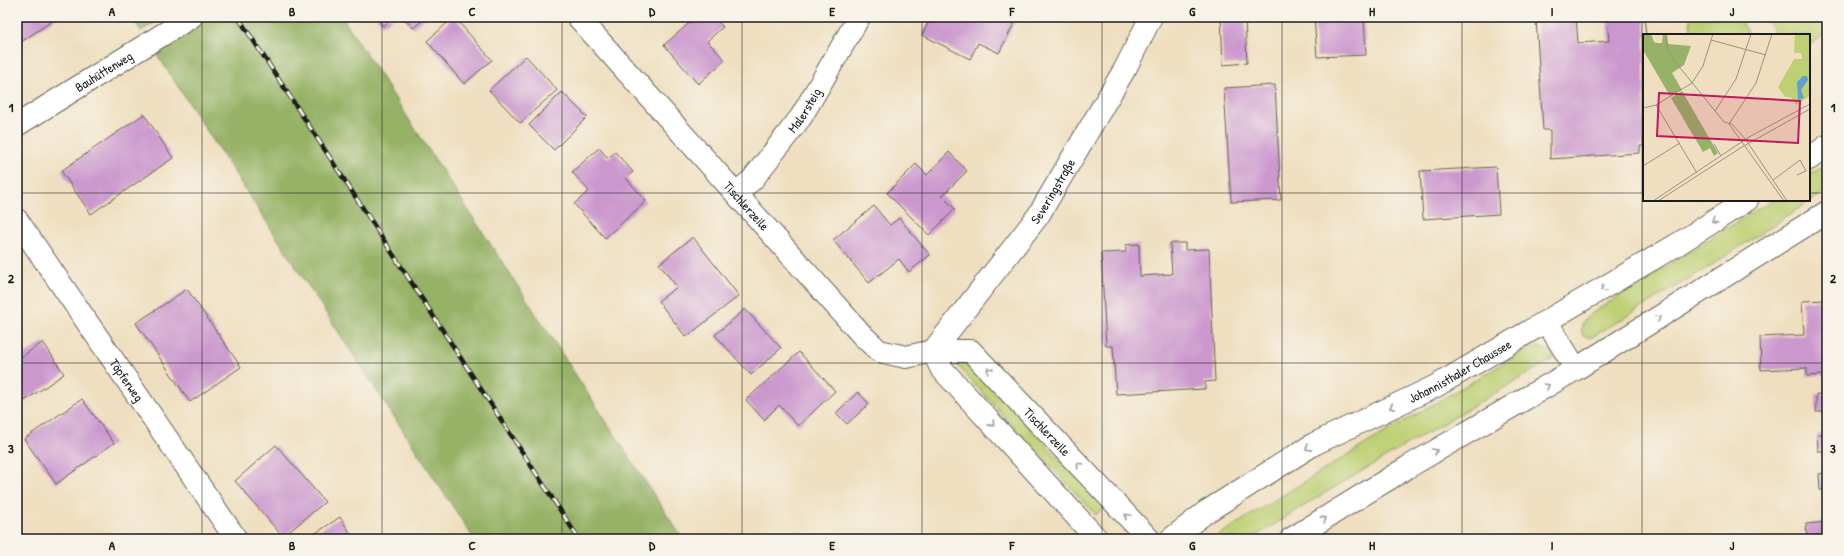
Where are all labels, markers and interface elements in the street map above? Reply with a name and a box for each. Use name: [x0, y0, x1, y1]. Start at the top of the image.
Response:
text: A: [109, 2, 116, 20]
text: B: [289, 2, 296, 20]
text: C: [468, 2, 476, 20]
text: D: [649, 2, 656, 20]
text: E: [829, 2, 835, 20]
text: F: [1009, 2, 1016, 20]
text: G: [1189, 2, 1196, 20]
text: H: [1369, 2, 1375, 20]
text: I: [1550, 2, 1554, 20]
text: J: [1730, 2, 1735, 20]
inset map: [1643, 34, 1810, 201]
street label: Bauhüttenweg: [71, 46, 136, 96]
street label: Malersteig: [783, 84, 825, 136]
text: 1: [9, 98, 14, 116]
text: 1: [1831, 98, 1836, 116]
street label: Severingstraße: [1026, 155, 1079, 227]
street label: Tischlerzeile: [720, 177, 773, 234]
one-way arrow: [1711, 216, 1718, 224]
text: 2: [8, 269, 15, 287]
text: 2: [1830, 269, 1837, 287]
one-way arrow: [1600, 284, 1607, 291]
one-way arrow: [1654, 315, 1661, 322]
street label: Johannisthaler Chaussee: [1405, 335, 1515, 407]
street label: Töpferweg: [106, 355, 148, 405]
one-way arrow: [987, 367, 994, 375]
one-way arrow: [1543, 383, 1550, 390]
one-way arrow: [1389, 402, 1396, 410]
street label: Tischlerzeile: [1020, 403, 1075, 460]
one-way arrow: [988, 419, 995, 427]
text: 3: [8, 439, 14, 457]
text: 3: [1830, 439, 1836, 457]
one-way arrow: [1305, 443, 1312, 450]
one-way arrow: [1431, 448, 1438, 456]
one-way arrow: [1076, 462, 1084, 470]
one-way arrow: [1125, 513, 1132, 521]
one-way arrow: [1320, 516, 1327, 523]
text: A: [109, 536, 116, 554]
text: B: [289, 536, 296, 554]
text: C: [468, 536, 476, 554]
text: D: [649, 536, 656, 554]
text: E: [829, 536, 835, 554]
text: F: [1009, 536, 1016, 554]
text: G: [1189, 536, 1196, 554]
text: H: [1369, 536, 1375, 554]
text: I: [1550, 536, 1554, 554]
text: J: [1730, 536, 1735, 554]

